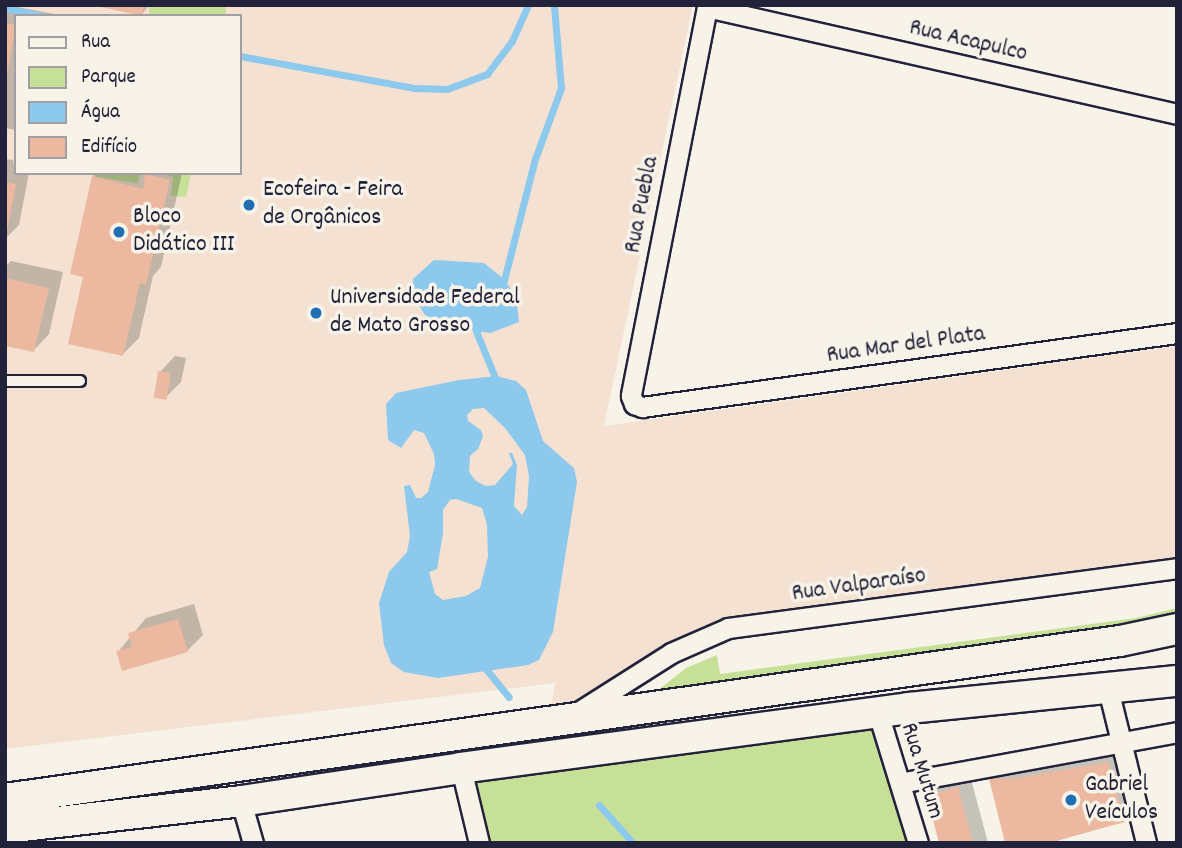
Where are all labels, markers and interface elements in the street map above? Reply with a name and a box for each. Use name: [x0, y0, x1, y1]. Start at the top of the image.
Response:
legend: [14, 14, 242, 175]
street label: Rua Acapulco: [906, 14, 1030, 70]
text: Rua: [81, 28, 110, 58]
text: Parque: [81, 63, 136, 93]
text: Água: [81, 98, 120, 128]
text: Edifício: [81, 133, 137, 163]
street label: Rua Puebla: [620, 154, 666, 256]
place label: Ecofeira - Feira de Orgânicos: [263, 177, 403, 233]
marker: Ecofeira - Feira de Orgânicos: [241, 197, 257, 213]
place label: Bloco Didático III: [133, 204, 234, 260]
marker: Bloco Didático III: [111, 224, 127, 240]
place label: Universidade Federal de Mato Grosso: [330, 285, 520, 341]
marker: Universidade Federal de Mato Grosso: [308, 305, 324, 321]
street label: Rua Mar del Plata: [825, 321, 987, 371]
street label: Rua Valparaíso: [790, 562, 928, 610]
street label: Rua Mutum: [893, 720, 949, 822]
place label: Gabriel Veículos: [1085, 772, 1158, 828]
marker: Gabriel Veículos: [1063, 792, 1079, 808]

